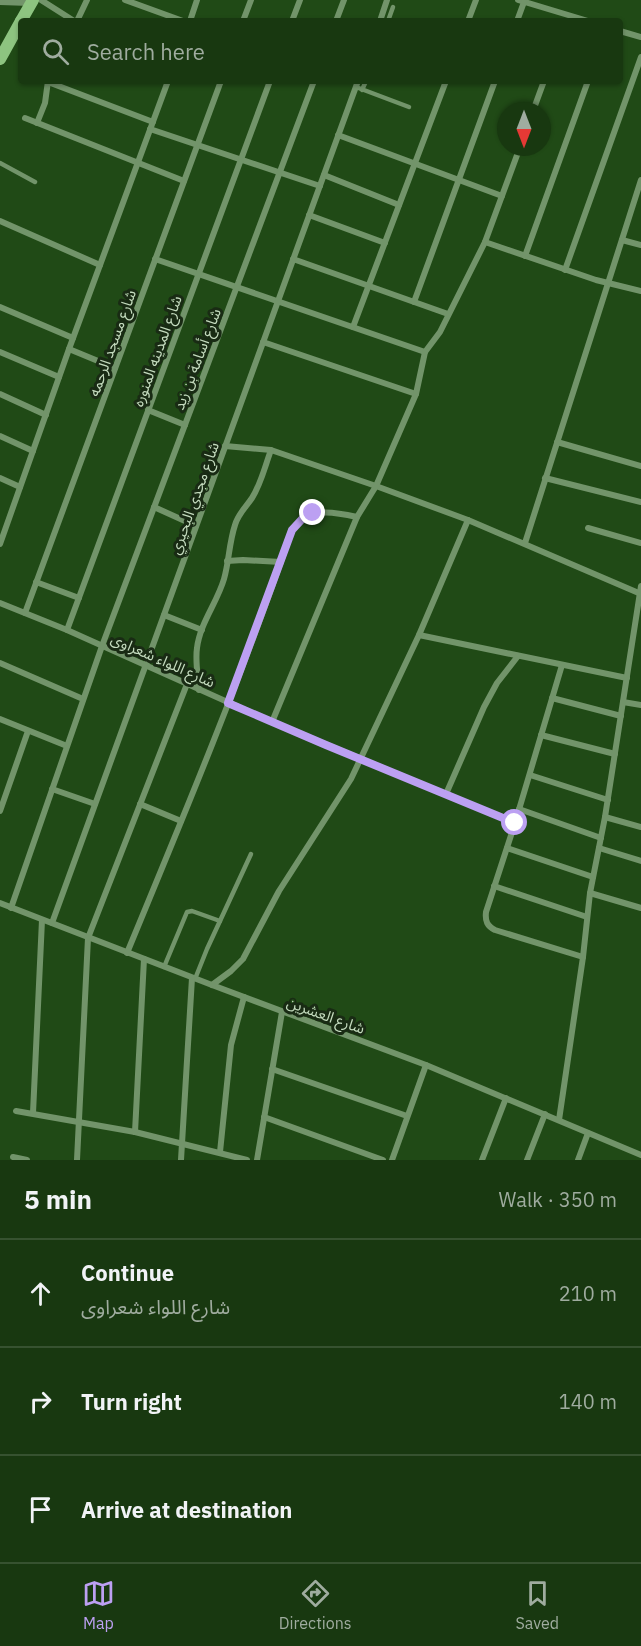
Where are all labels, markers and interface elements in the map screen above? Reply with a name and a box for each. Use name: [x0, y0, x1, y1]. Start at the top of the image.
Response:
search box: [18, 18, 623, 84]
icon: search: [39, 35, 72, 68]
text: Search here: [87, 37, 205, 66]
north arrow: [497, 102, 551, 156]
street label: شارع مسجد الرحمه: [84, 287, 143, 400]
street label: شارع المدينه المنوره: [128, 293, 189, 410]
street label: شارع أسامة بن زيد: [169, 305, 228, 414]
street label: شارع مجدي البحيري: [165, 439, 226, 558]
route end: [299, 499, 325, 525]
street label: شارع اللواء شعراوى: [107, 629, 218, 694]
route start: [501, 809, 527, 835]
street label: شارع العشرين: [283, 992, 368, 1041]
text: 5 min: [24, 1182, 92, 1216]
text: Walk · 350 m: [499, 1186, 617, 1213]
text: Continue: [81, 1258, 174, 1287]
icon: ahead: [24, 1277, 57, 1310]
text: 210 m: [559, 1280, 617, 1307]
text: شارع اللواء شعراوى: [81, 1293, 230, 1320]
icon: right: [24, 1385, 57, 1418]
text: Turn right: [81, 1387, 182, 1416]
text: 140 m: [559, 1388, 617, 1415]
icon: arrive: [24, 1493, 57, 1526]
text: Arrive at destination: [81, 1495, 292, 1524]
tab: Map: [82, 1577, 115, 1633]
tab: Directions: [279, 1577, 352, 1633]
tab: Saved: [516, 1577, 559, 1633]

